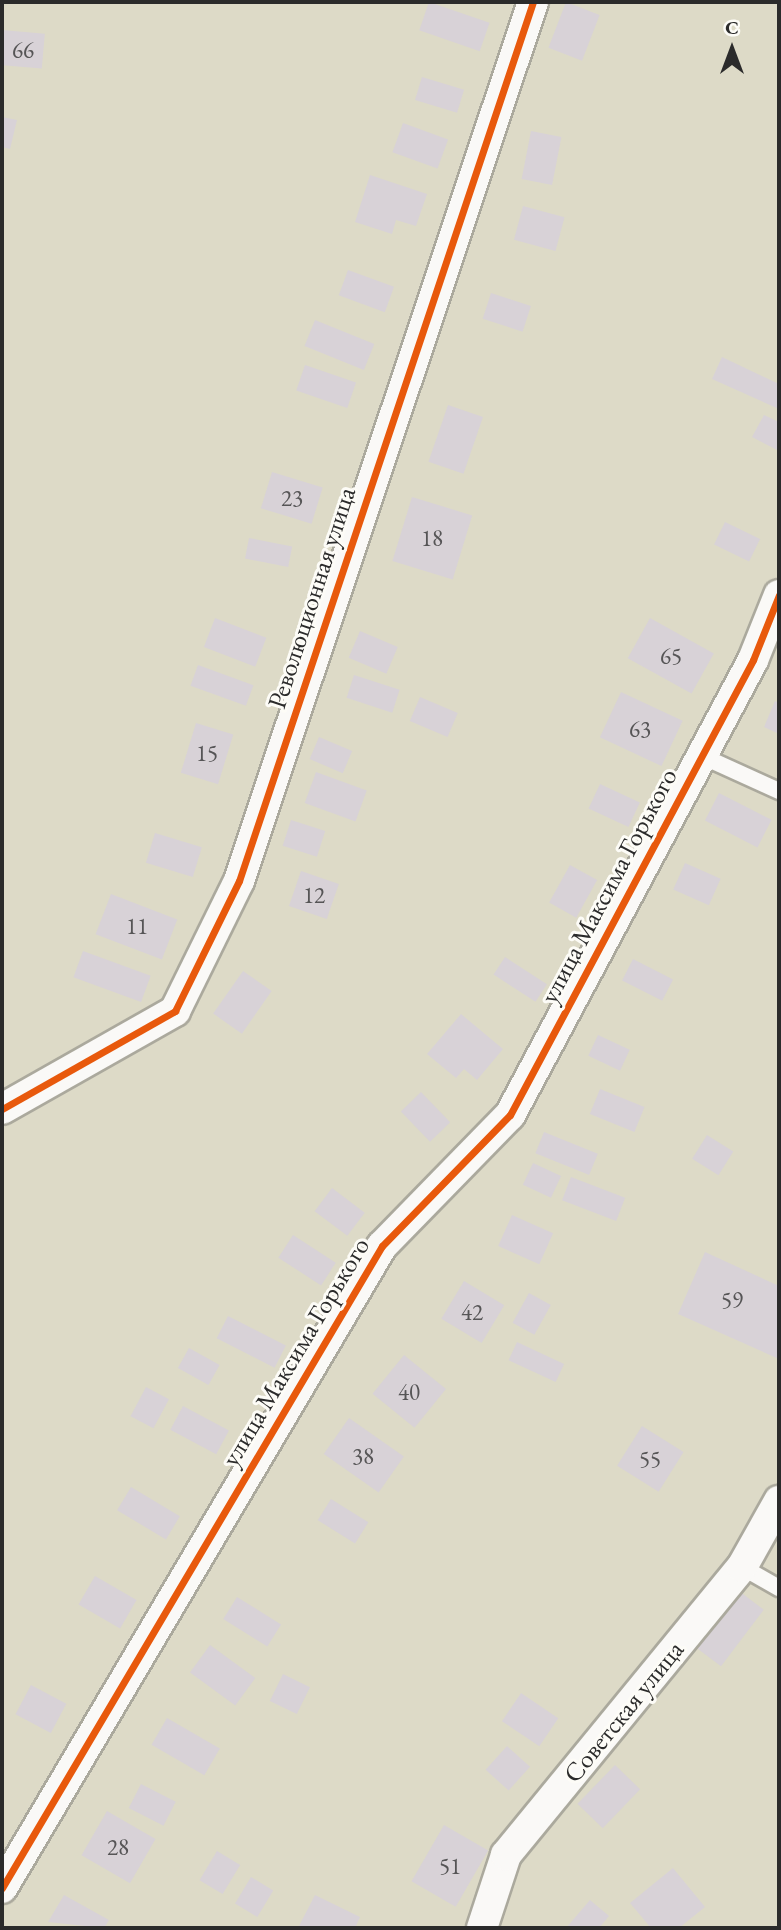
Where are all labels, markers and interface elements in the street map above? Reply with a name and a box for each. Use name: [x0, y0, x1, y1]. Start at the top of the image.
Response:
north arrow: [697, 14, 767, 84]
text: С: [725, 15, 739, 40]
house number: 66: [12, 36, 34, 64]
street label: Революционная улица: [261, 483, 363, 713]
house number: 23: [281, 484, 303, 512]
house number: 18: [421, 524, 443, 552]
house number: 65: [660, 642, 682, 670]
house number: 63: [629, 715, 651, 743]
house number: 15: [196, 739, 218, 767]
street label: улица Максима Горького: [534, 763, 684, 1009]
house number: 12: [303, 881, 325, 909]
house number: 11: [126, 912, 148, 940]
street label: улица Максима Горького: [215, 1232, 377, 1472]
house number: 59: [721, 1286, 743, 1314]
house number: 42: [461, 1298, 483, 1326]
house number: 40: [398, 1378, 420, 1406]
house number: 38: [352, 1442, 374, 1470]
house number: 55: [639, 1445, 661, 1473]
street label: Советская улица: [557, 1635, 691, 1789]
house number: 28: [107, 1833, 129, 1861]
house number: 51: [439, 1852, 461, 1880]

